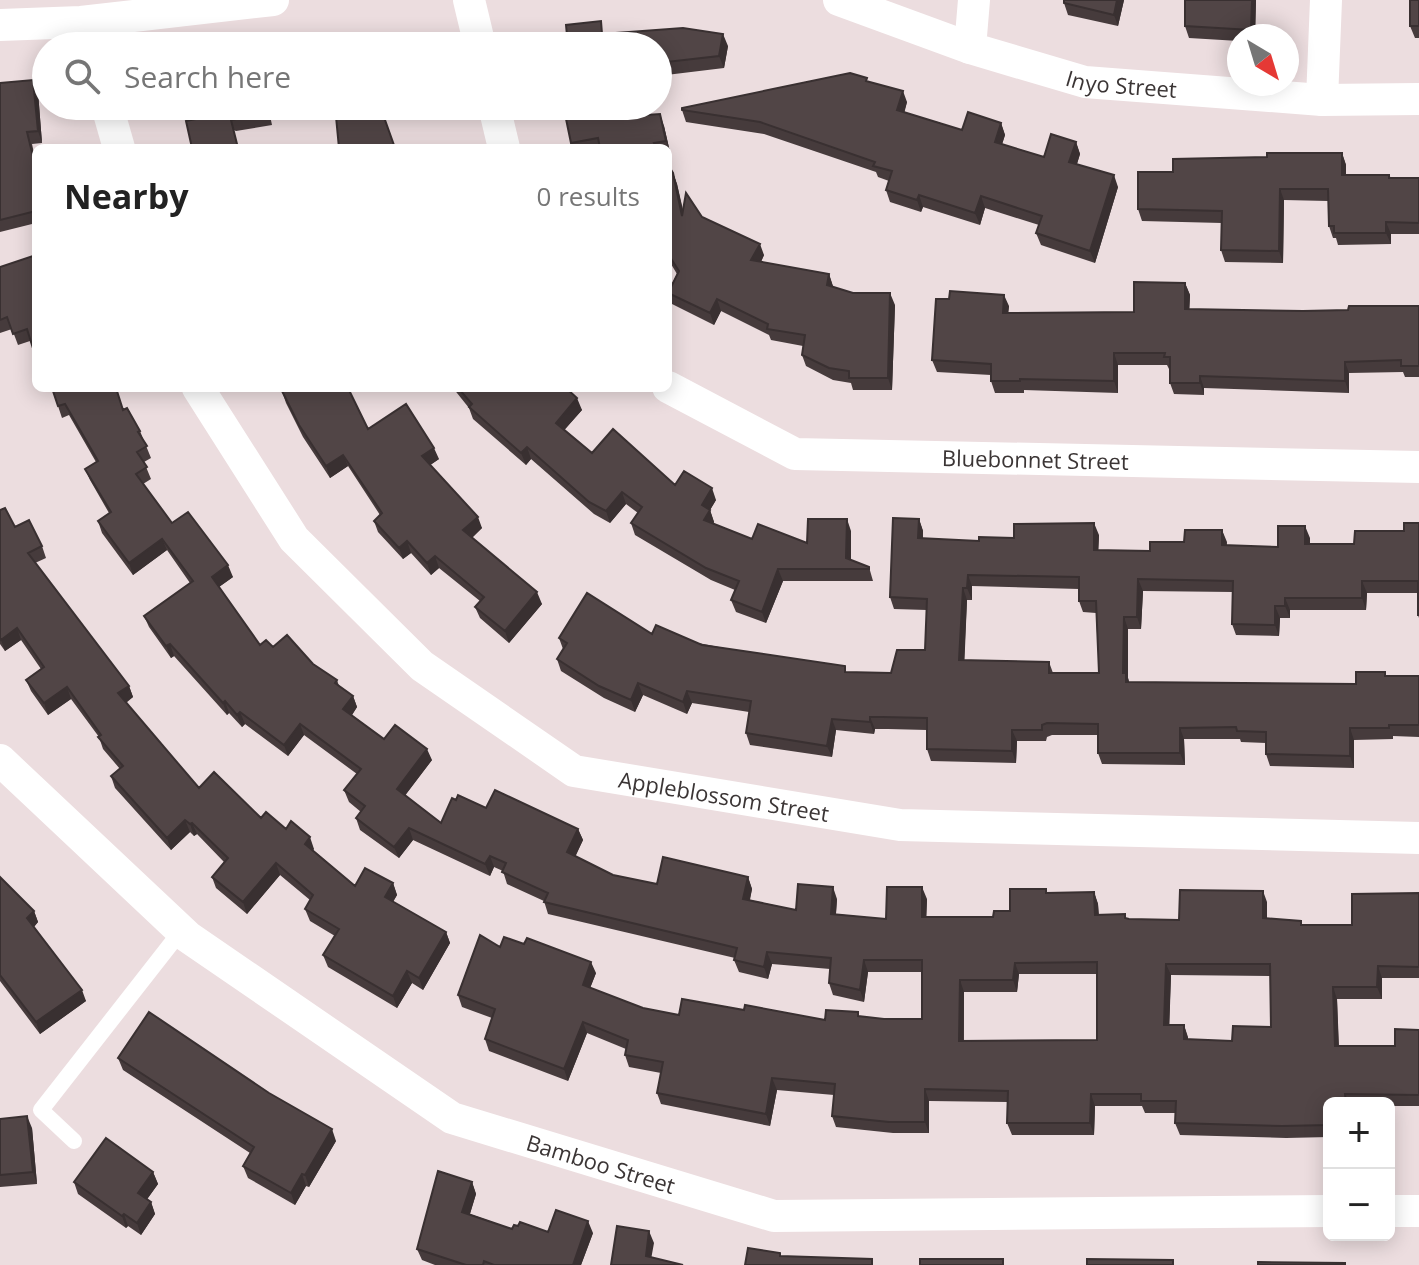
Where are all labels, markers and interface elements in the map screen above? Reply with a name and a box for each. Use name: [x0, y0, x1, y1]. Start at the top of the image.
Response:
north arrow: [1227, 24, 1299, 96]
search box: [32, 32, 672, 120]
icon: search: [60, 54, 104, 98]
text: Search here: [124, 56, 291, 97]
street label: Inyo Street: [1063, 62, 1178, 104]
text: Nearby: [64, 173, 189, 219]
text: 0 results: [537, 178, 640, 214]
street label: Bluebonnet Street: [942, 442, 1129, 476]
street label: Appleblossom Street: [617, 764, 832, 828]
map controls: [1323, 1097, 1395, 1241]
button: +: [1323, 1097, 1395, 1169]
street label: Bamboo Street: [523, 1127, 679, 1200]
button: −: [1323, 1169, 1395, 1241]

